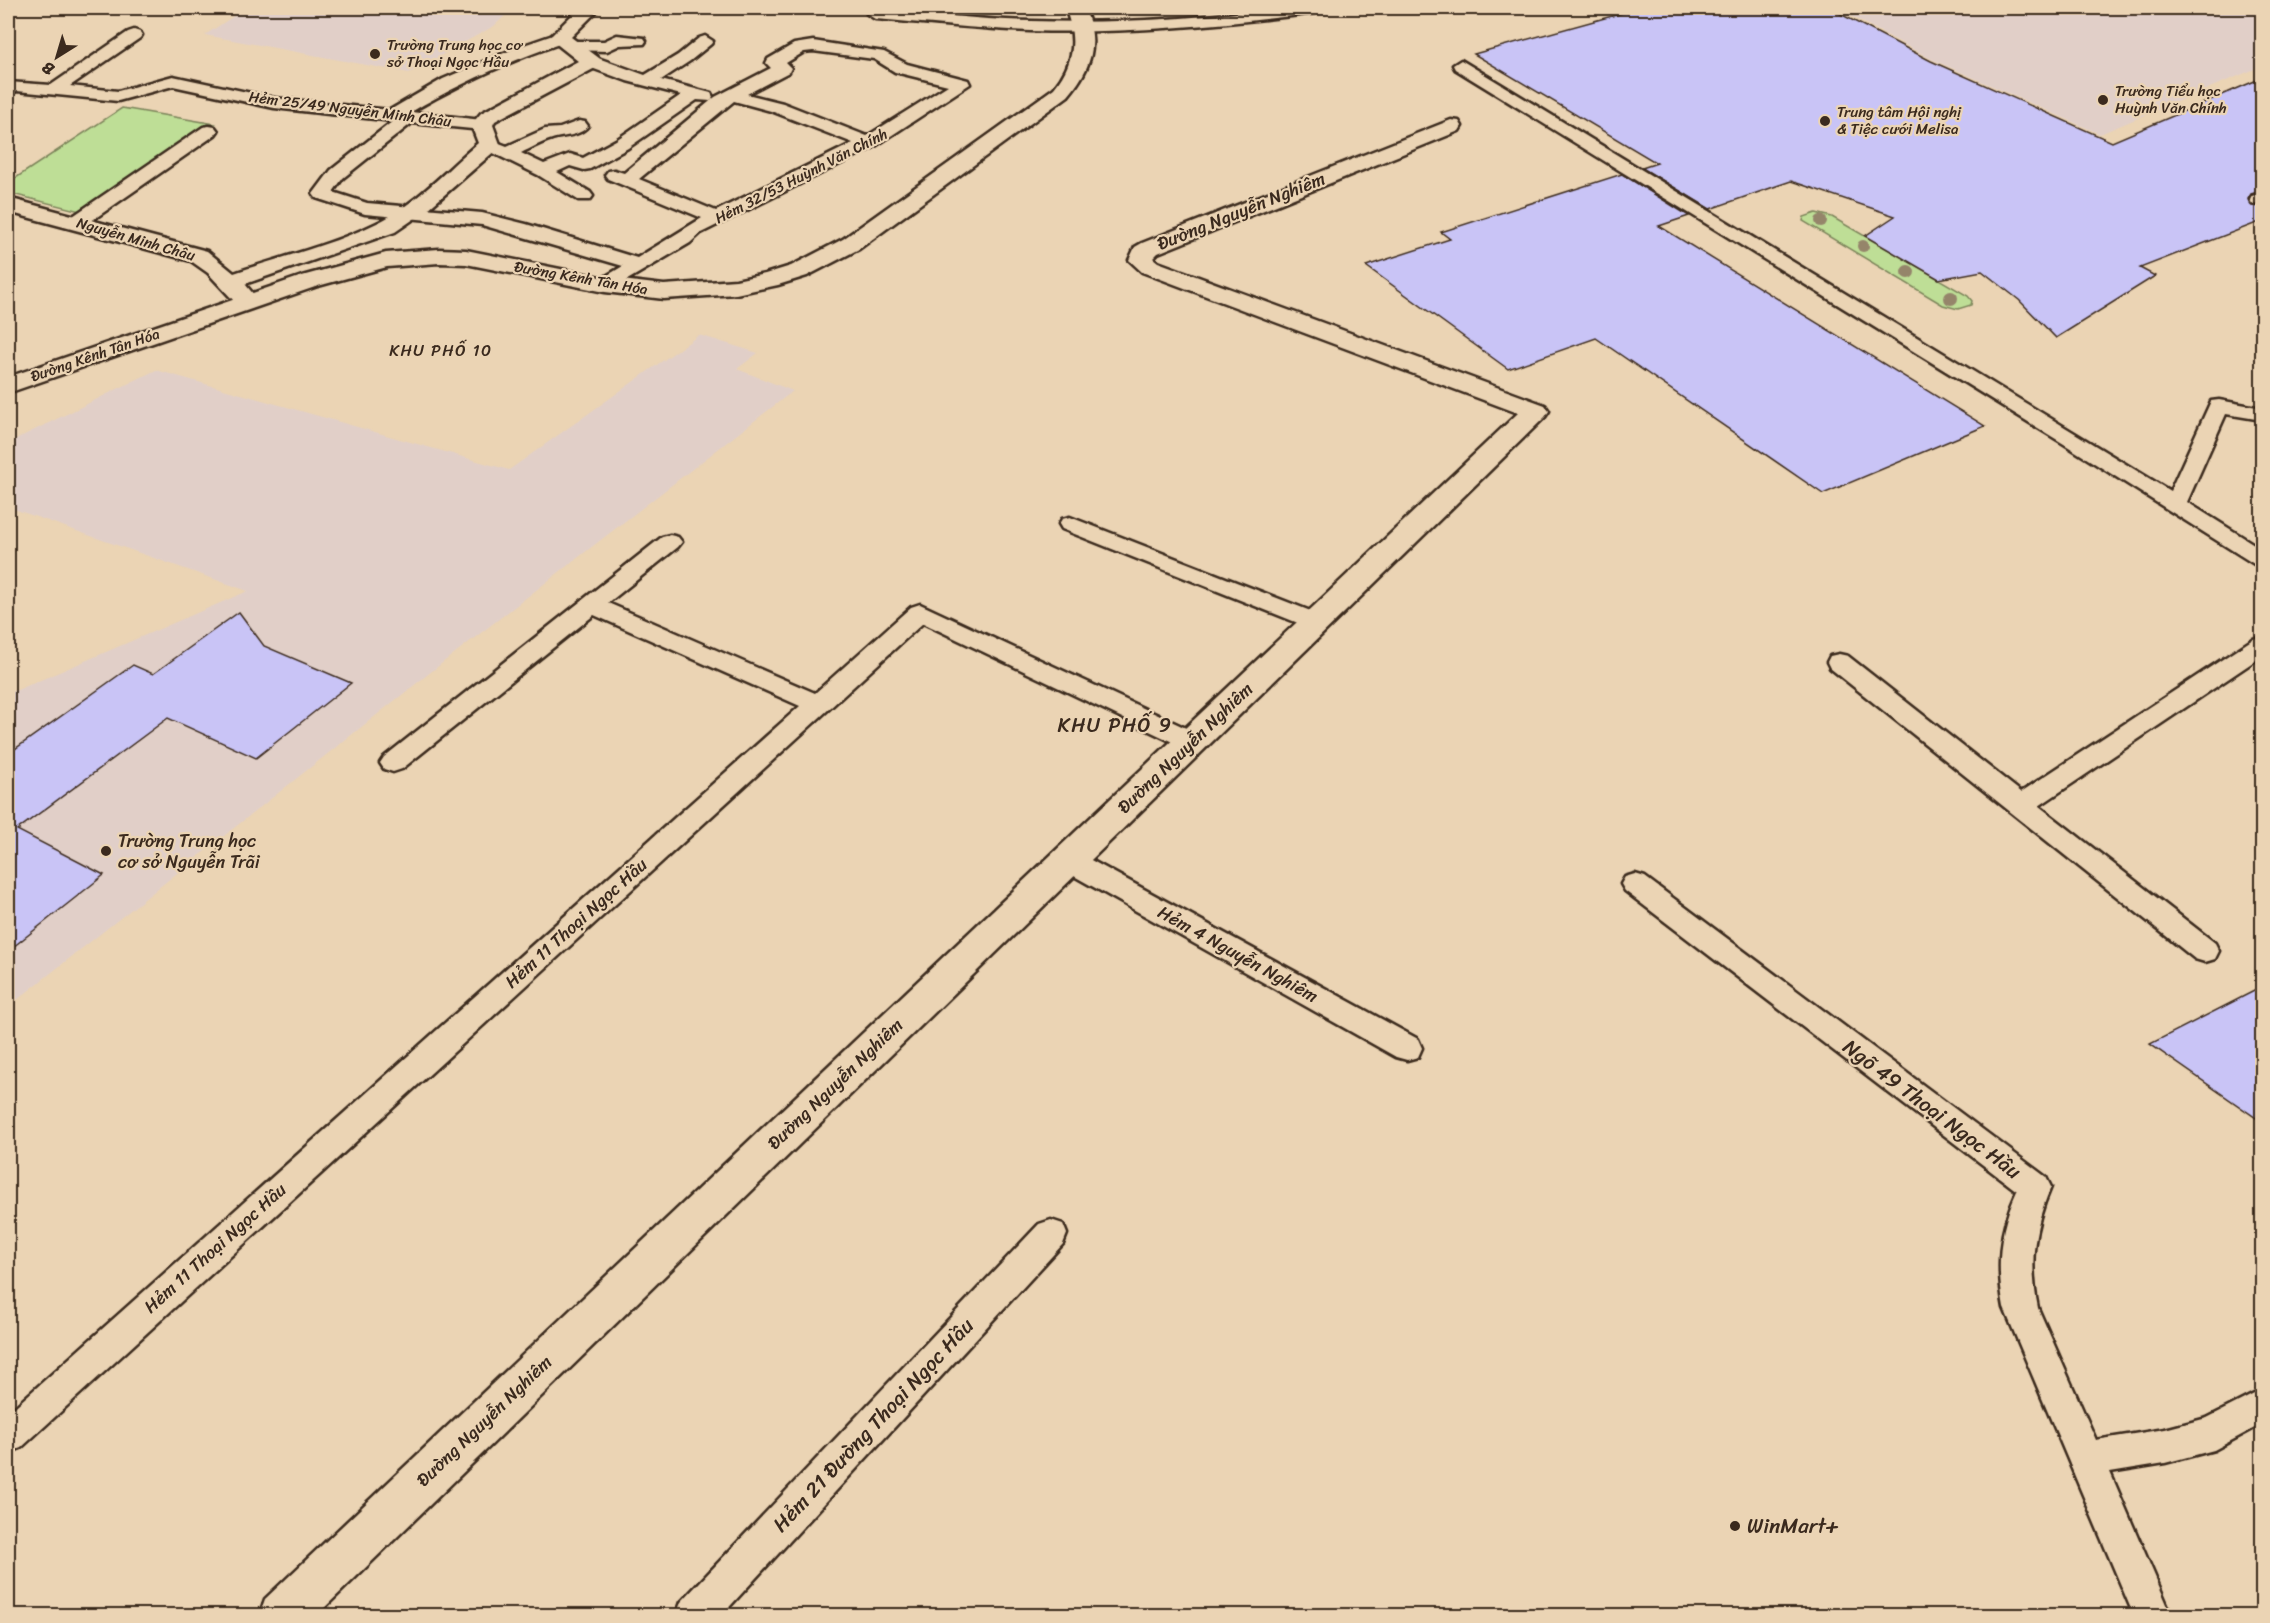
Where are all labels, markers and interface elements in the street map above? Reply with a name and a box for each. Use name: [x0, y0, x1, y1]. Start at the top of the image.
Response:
north arrow: [27, 27, 87, 87]
place label: Trường Trung học cơ sở Thoại Ngọc Hầu: [386, 32, 523, 75]
marker: Trường Trung học cơ sở Thoại Ngọc Hầu: [368, 47, 382, 61]
text: B: [35, 53, 61, 83]
place label: Trường Tiểu học Huỳnh Văn Chính: [2115, 78, 2227, 121]
street label: Hẻm 25/49 Nguyễn Minh Châu: [247, 84, 453, 134]
marker: Trường Tiểu học Huỳnh Văn Chính: [2096, 93, 2110, 107]
place label: Trung tâm Hội nghị & Tiệc cưới Melisa: [1837, 99, 1962, 142]
marker: Trung tâm Hội nghị & Tiệc cưới Melisa: [1818, 114, 1832, 128]
street label: Hẻm 32/53 Huỳnh Văn Chính: [710, 121, 892, 231]
street label: Đường Nguyễn Nghiêm: [1152, 163, 1330, 259]
street label: Nguyễn Minh Châu: [74, 210, 198, 268]
street label: Đường Kênh Tân Hóa: [512, 253, 650, 303]
street label: Đường Kênh Tân Hóa: [27, 321, 164, 389]
district label: KHU PHỐ 10: [389, 336, 493, 365]
street label: Đường Nguyễn Nghiêm: [1109, 674, 1261, 822]
district label: KHU PHỐ 9: [1058, 708, 1173, 743]
place label: Trường Trung học cơ sở Nguyễn Trãi: [118, 825, 261, 878]
marker: Trường Trung học cơ sở Nguyễn Trãi: [99, 844, 113, 858]
street label: Hẻm 11 Thoại Ngọc Hầu: [497, 849, 655, 996]
street label: Hẻm 4 Nguyễn Nghiêm: [1152, 896, 1324, 1012]
street label: Đường Nguyễn Nghiêm: [759, 1010, 911, 1158]
street label: Ngõ 49 Thoại Ngọc Hầu: [1834, 1029, 2030, 1190]
street label: Hẻm 11 Thoại Ngọc Hầu: [136, 1174, 294, 1321]
street label: Hẻm 21 Đường Thoại Ngọc Hầu: [763, 1308, 984, 1541]
street label: Đường Nguyễn Nghiêm: [408, 1347, 560, 1495]
place label: WinMart+: [1747, 1507, 1839, 1545]
marker: WinMart+: [1728, 1519, 1742, 1533]

